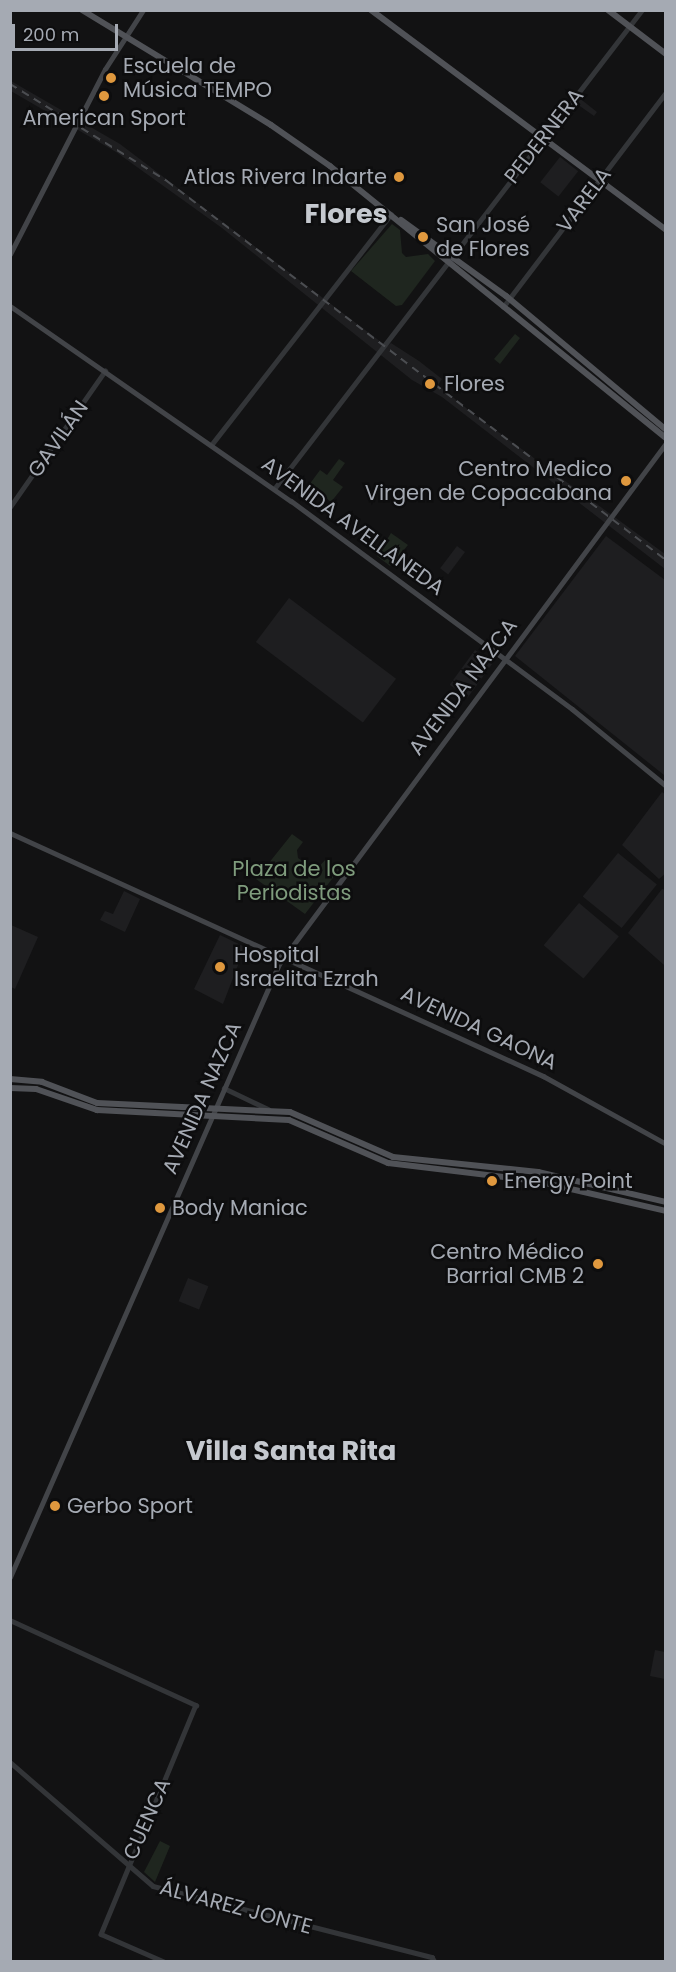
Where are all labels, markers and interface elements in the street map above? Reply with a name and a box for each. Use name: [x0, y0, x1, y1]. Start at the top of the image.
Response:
scale bar: [15, 12, 122, 50]
text: 200 m: [23, 22, 79, 47]
place label: Escuela de Música TEMPO: [123, 53, 272, 103]
marker: Escuela de Música TEMPO: [104, 71, 118, 85]
street label: PEDERNERA: [499, 83, 589, 189]
marker: American Sport: [97, 89, 111, 103]
place label: American Sport: [22, 105, 186, 131]
street label: VARELA: [551, 162, 617, 238]
place label: Atlas Rivera Indarte: [183, 164, 387, 190]
marker: Atlas Rivera Indarte: [392, 170, 406, 184]
district label: Flores: [304, 198, 388, 230]
place label: San José de Flores: [436, 212, 530, 262]
marker: San José de Flores: [414, 228, 432, 246]
place label: Flores: [444, 371, 505, 397]
marker: Flores: [421, 375, 439, 393]
street label: GAVILÁN: [22, 396, 94, 482]
street label: AVENIDA AVELLANEDA: [257, 451, 449, 601]
place label: Centro Medico Virgen de Copacabana: [365, 456, 612, 506]
marker: Centro Medico Virgen de Copacabana: [617, 472, 635, 490]
street label: AVENIDA NAZCA: [403, 614, 523, 760]
park label: Plaza de los Periodistas: [232, 856, 356, 906]
place label: Hospital Israelita Ezrah: [234, 942, 379, 992]
marker: Hospital Israelita Ezrah: [211, 958, 229, 976]
street label: AVENIDA GAONA: [397, 981, 561, 1075]
street label: AVENIDA NAZCA: [157, 1018, 247, 1178]
place label: Energy Point: [504, 1168, 633, 1194]
marker: Energy Point: [485, 1174, 499, 1188]
place label: Body Maniac: [172, 1195, 308, 1221]
marker: Body Maniac: [153, 1201, 167, 1215]
place label: Centro Médico Barrial CMB 2: [430, 1239, 584, 1289]
marker: Centro Médico Barrial CMB 2: [589, 1255, 607, 1273]
district label: Villa Santa Rita: [186, 1435, 396, 1467]
place label: Gerbo Sport: [67, 1493, 193, 1519]
marker: Gerbo Sport: [48, 1499, 62, 1513]
street label: CUENCA: [118, 1774, 176, 1864]
street label: ÁLVAREZ JONTE: [157, 1875, 315, 1939]

